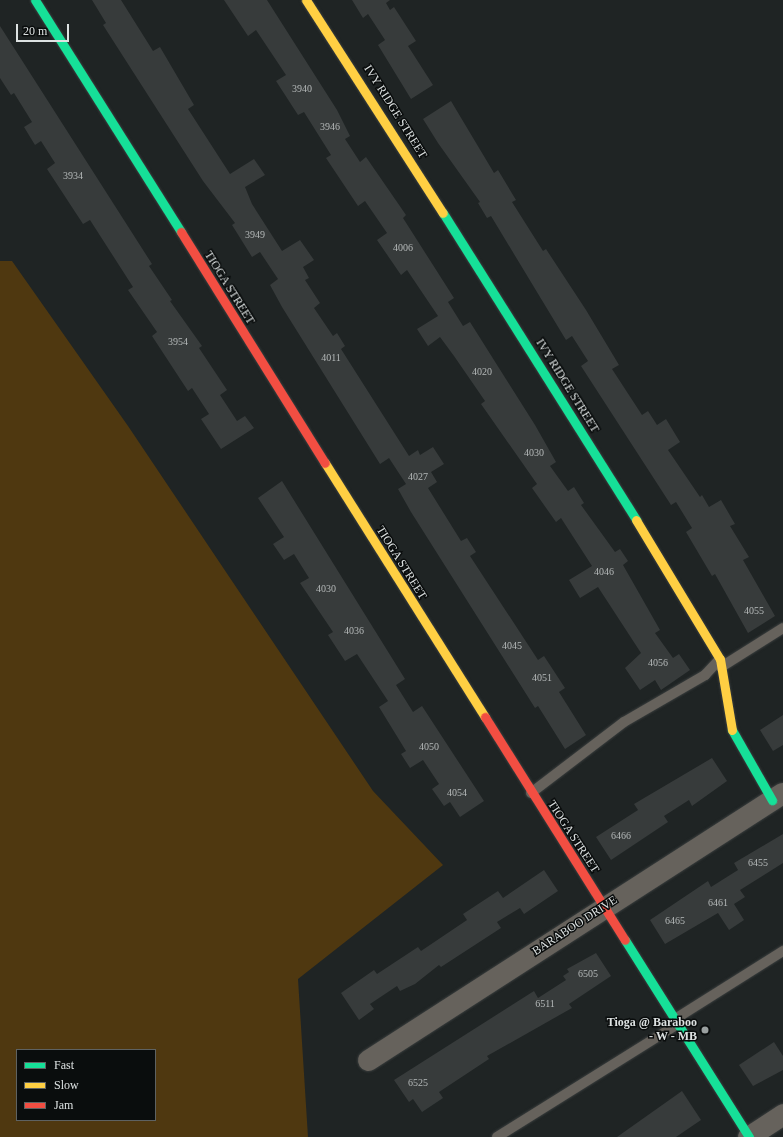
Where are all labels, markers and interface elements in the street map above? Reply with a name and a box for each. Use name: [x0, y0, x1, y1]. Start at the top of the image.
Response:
scale bar: [18, 16, 71, 42]
text: 20 m: [23, 24, 47, 38]
street label: IVY RIDGE STREET: [360, 62, 430, 162]
house number: 3940: [292, 83, 312, 95]
house number: 3946: [320, 121, 340, 133]
house number: 3934: [63, 170, 83, 182]
house number: 3949: [245, 229, 265, 241]
house number: 4006: [393, 242, 413, 254]
street label: TIOGA STREET: [201, 248, 257, 328]
house number: 3954: [168, 336, 188, 348]
street label: IVY RIDGE STREET: [532, 336, 602, 436]
house number: 4011: [321, 352, 341, 364]
house number: 4020: [472, 366, 492, 378]
house number: 4030: [524, 447, 544, 459]
house number: 4027: [408, 471, 428, 483]
street label: TIOGA STREET: [373, 523, 429, 603]
house number: 4046: [594, 566, 614, 578]
house number: 4030: [316, 583, 336, 595]
house number: 4055: [744, 605, 764, 617]
house number: 4036: [344, 625, 364, 637]
house number: 4045: [502, 640, 522, 652]
house number: 4056: [648, 657, 668, 669]
house number: 4051: [532, 672, 552, 684]
house number: 4050: [419, 741, 439, 753]
house number: 4054: [447, 787, 467, 799]
street label: TIOGA STREET: [544, 798, 602, 876]
house number: 6466: [611, 830, 631, 842]
house number: 6455: [748, 857, 768, 869]
street label: BARABOO DRIVE: [530, 893, 620, 959]
house number: 6461: [708, 897, 728, 909]
house number: 6465: [665, 915, 685, 927]
house number: 6505: [578, 968, 598, 980]
house number: 6511: [535, 998, 555, 1010]
place label: Tioga @ Baraboo - W - MB: [607, 1016, 697, 1044]
marker: Tioga @ Baraboo - W - MB: [700, 1025, 710, 1035]
legend: [16, 1049, 156, 1121]
text: Fast: [54, 1058, 74, 1072]
house number: 6525: [408, 1077, 428, 1089]
text: Slow: [54, 1078, 79, 1092]
text: Jam: [54, 1098, 73, 1112]

